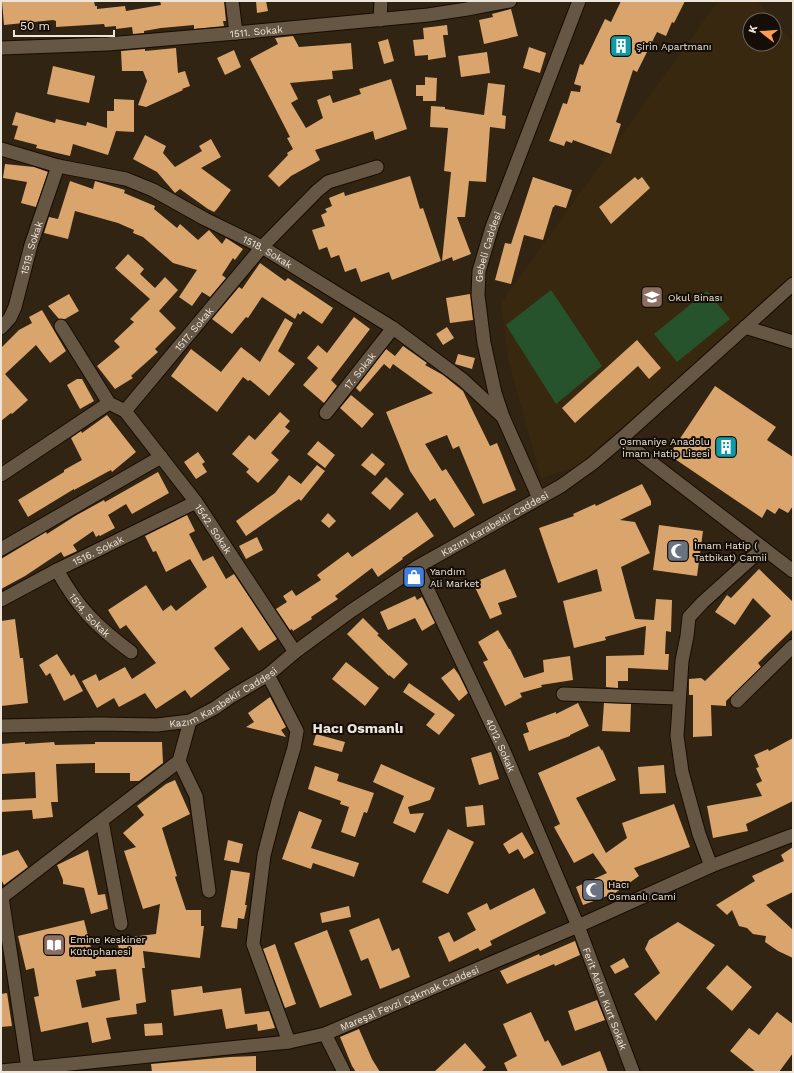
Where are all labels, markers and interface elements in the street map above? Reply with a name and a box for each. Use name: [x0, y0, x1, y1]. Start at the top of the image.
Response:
scale bar: [14, 12, 114, 38]
north arrow: [742, 12, 782, 52]
text: 50 m: [20, 19, 50, 33]
text: K: [746, 23, 760, 35]
street label: 1511. Sokak: [230, 24, 284, 39]
building icon: Şirin Apartmanı: [608, 33, 634, 59]
place label: Şirin Apartmanı: [636, 41, 712, 52]
street label: Gebeli Caddesi: [474, 210, 503, 282]
street label: 1519. Sokak: [19, 219, 45, 276]
street label: 1518. Sokak: [241, 233, 294, 271]
school or university icon: Okul Binası: [639, 284, 665, 310]
place label: Okul Binası: [668, 292, 722, 303]
street label: 1517. Sokak: [173, 305, 216, 353]
street label: 17. Sokak: [342, 350, 378, 392]
building icon: Osmaniye Anadolu İmam Hatip Lisesi: [713, 434, 739, 460]
place label: Osmaniye Anadolu İmam Hatip Lisesi: [619, 436, 710, 459]
street label: Kazım Karabekir Caddesi: [439, 489, 550, 558]
street label: 1542. Sokak: [193, 502, 234, 556]
street label: 1516. Sokak: [71, 533, 126, 568]
mosque icon: İmam Hatip ( Tatbikat) Camii: [665, 538, 691, 564]
place label: İmam Hatip ( Tatbikat) Camii: [694, 540, 767, 563]
shop icon: Yandım Ali Market: [401, 564, 427, 590]
place label: Yandım Ali Market: [430, 566, 480, 589]
street label: 1514. Sokak: [67, 591, 112, 639]
street label: Kazım Karabekir Caddesi: [169, 665, 279, 729]
street label: 4012. Sokak: [483, 717, 517, 774]
district label: Hacı Osmanlı: [313, 720, 403, 736]
mosque icon: Hacı Osmanlı Cami: [580, 877, 606, 903]
place label: Hacı Osmanlı Cami: [608, 879, 676, 902]
library icon: Emine Keskiner Kütüphanesi: [41, 932, 67, 958]
place label: Emine Keskiner Kütüphanesi: [70, 934, 146, 957]
street label: Ferit Aslan Kurt Sokak: [581, 946, 629, 1052]
street label: Mareşal Fevzi Çakmak Caddesi: [338, 964, 481, 1033]

